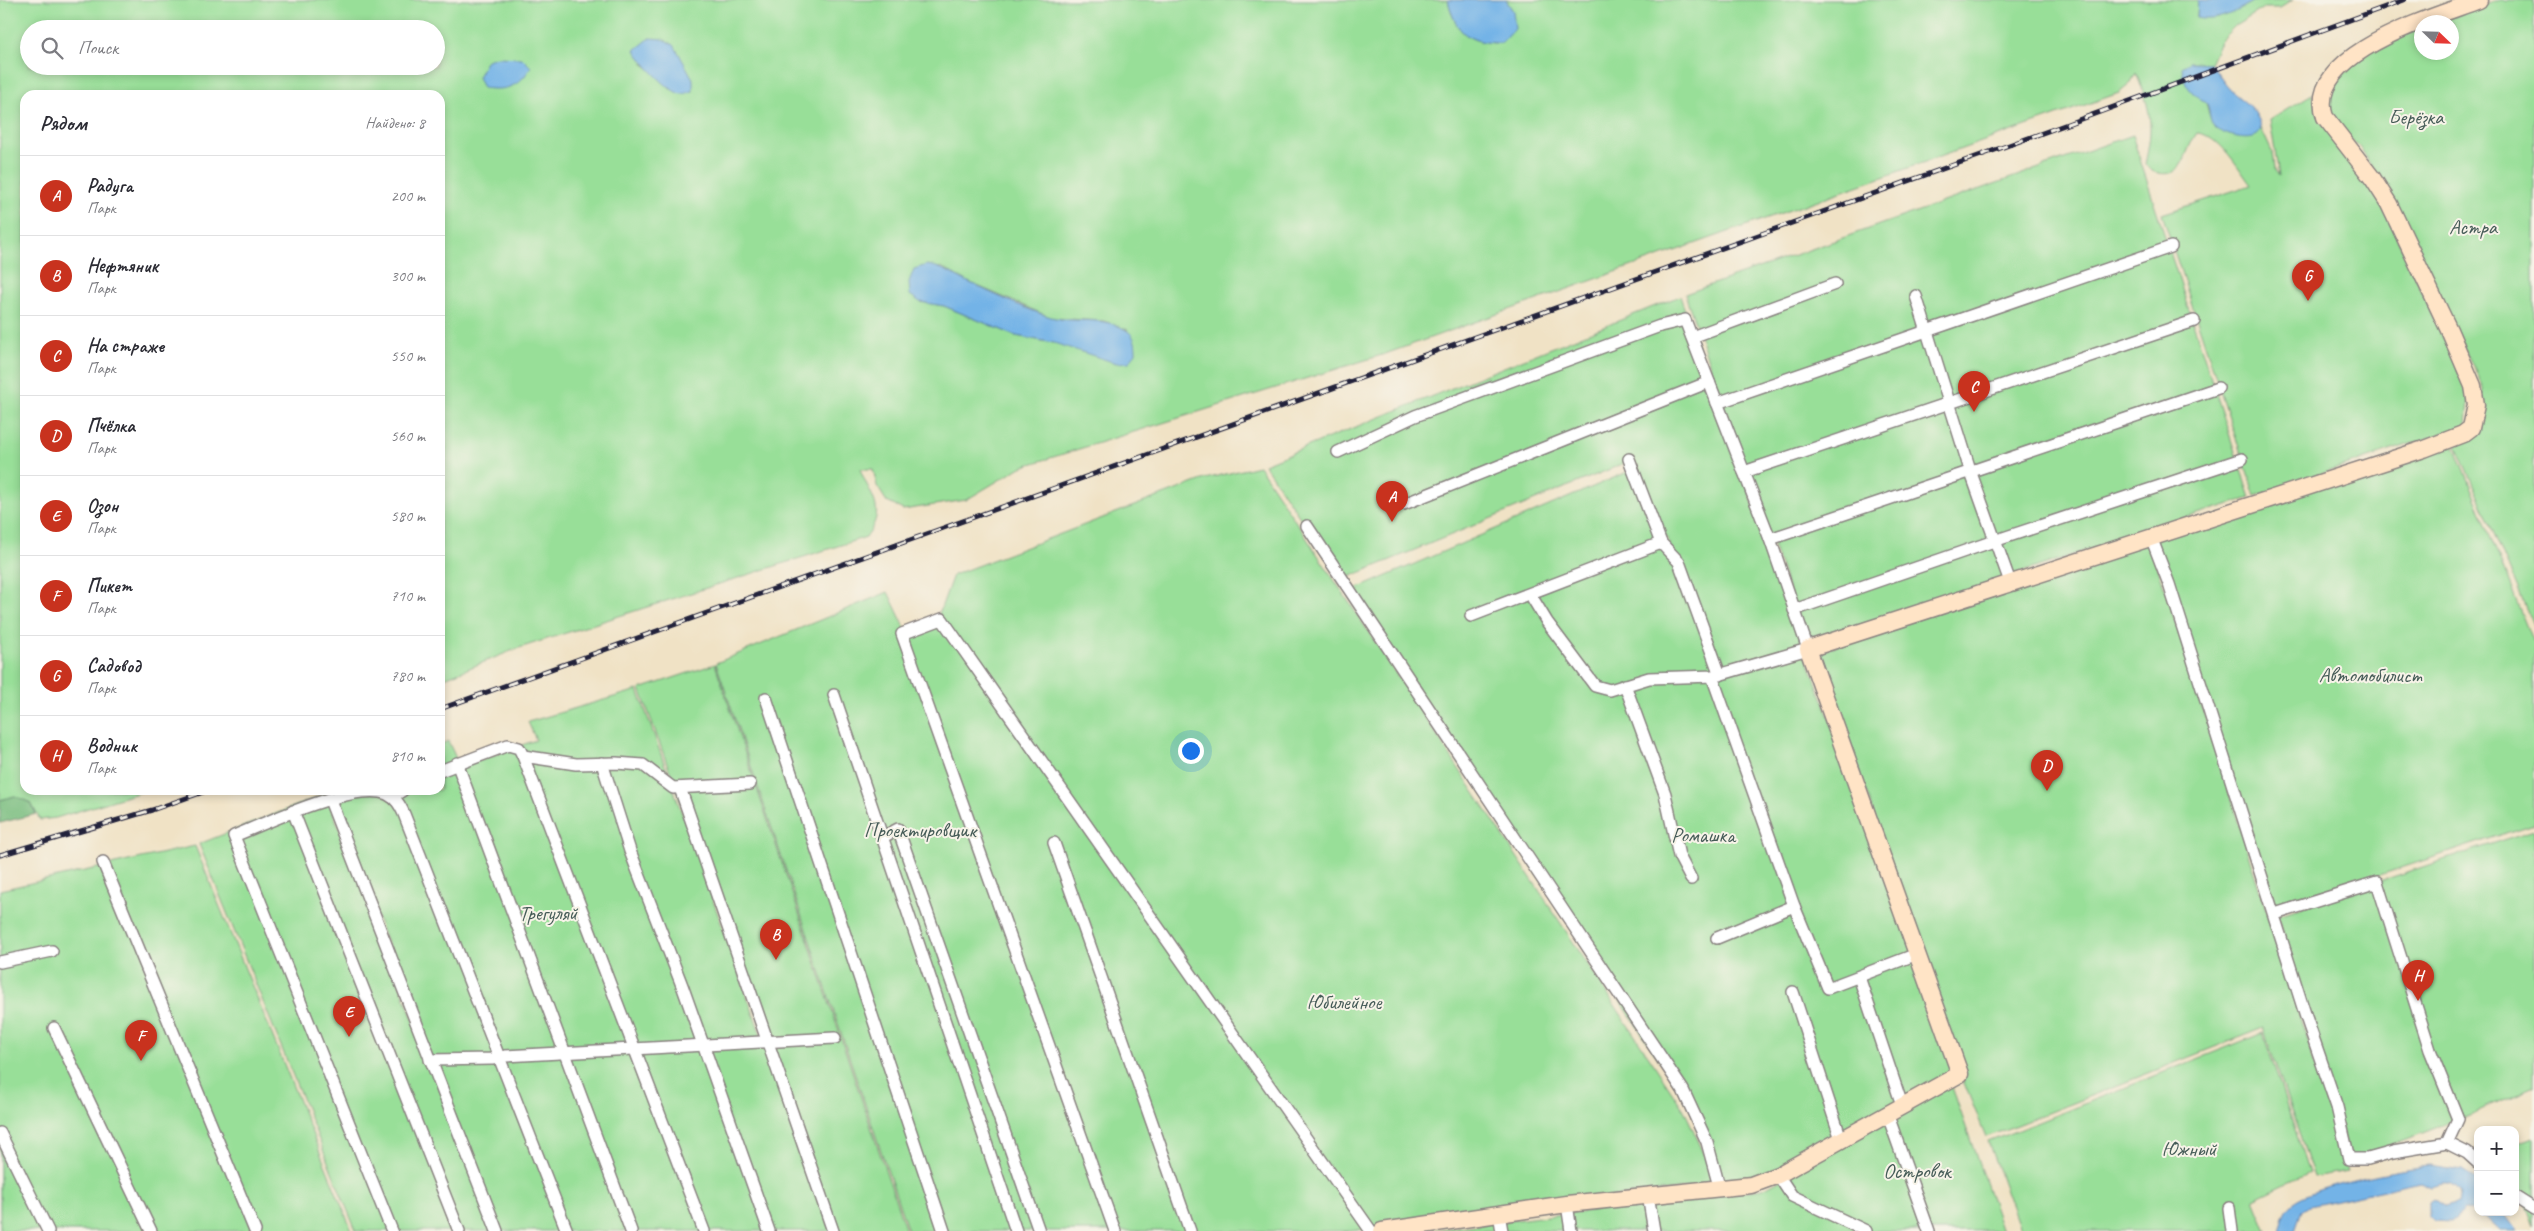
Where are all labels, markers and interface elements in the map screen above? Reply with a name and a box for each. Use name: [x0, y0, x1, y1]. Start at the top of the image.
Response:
north arrow: [2414, 15, 2459, 60]
search box: [20, 20, 445, 75]
icon: search: [38, 34, 66, 62]
text: Поиск: [78, 36, 118, 60]
park label: Берёзка: [2389, 104, 2445, 131]
text: Рядом: [40, 110, 87, 136]
text: Найдено: 8: [365, 113, 425, 133]
text: Радуга: [87, 174, 133, 198]
text: A: [52, 186, 60, 206]
text: 200 m: [391, 186, 425, 206]
text: Парк: [87, 198, 116, 218]
park label: Астра: [2449, 214, 2499, 240]
text: Нефтяник: [87, 254, 158, 278]
pin: G: [2292, 260, 2324, 301]
text: B: [52, 266, 60, 286]
text: 300 m: [391, 266, 425, 286]
text: Парк: [87, 278, 116, 298]
text: На страже: [87, 334, 164, 358]
text: C: [52, 346, 60, 366]
text: 550 m: [391, 346, 425, 366]
text: Парк: [87, 358, 116, 378]
pin: C: [1958, 371, 1990, 412]
text: Пчёлка: [87, 414, 135, 438]
text: D: [51, 426, 61, 446]
text: 560 m: [391, 426, 425, 446]
text: Парк: [87, 438, 116, 458]
pin: A: [1376, 481, 1408, 522]
text: Озон: [87, 494, 118, 518]
text: E: [52, 506, 60, 526]
text: 580 m: [391, 506, 425, 526]
text: Парк: [87, 518, 116, 538]
text: Пикет: [87, 574, 132, 598]
text: F: [52, 586, 60, 606]
text: 710 m: [391, 586, 425, 606]
text: Парк: [87, 598, 116, 618]
text: Садовод: [87, 654, 141, 678]
park label: Автомобилист: [2319, 662, 2423, 688]
text: G: [52, 666, 60, 686]
text: 780 m: [391, 666, 425, 686]
text: Парк: [87, 678, 116, 698]
text: Водник: [87, 734, 137, 758]
your location: [1178, 738, 1204, 764]
text: H: [51, 746, 61, 766]
text: 810 m: [391, 746, 425, 766]
pin: D: [2031, 750, 2063, 791]
text: Парк: [87, 758, 116, 778]
park label: Проектировщик: [864, 817, 978, 843]
park label: Ромашка: [1671, 822, 1737, 848]
park label: Трегуляй: [519, 900, 578, 926]
pin: B: [760, 919, 792, 960]
pin: H: [2402, 960, 2434, 1001]
park label: Юбилейное: [1307, 989, 1383, 1015]
pin: E: [333, 996, 365, 1037]
pin: F: [125, 1020, 157, 1061]
map controls: [2474, 1126, 2519, 1216]
button: +: [2474, 1126, 2519, 1171]
park label: Южный: [2162, 1136, 2218, 1162]
park label: Островок: [1883, 1158, 1953, 1184]
button: −: [2474, 1171, 2519, 1216]

